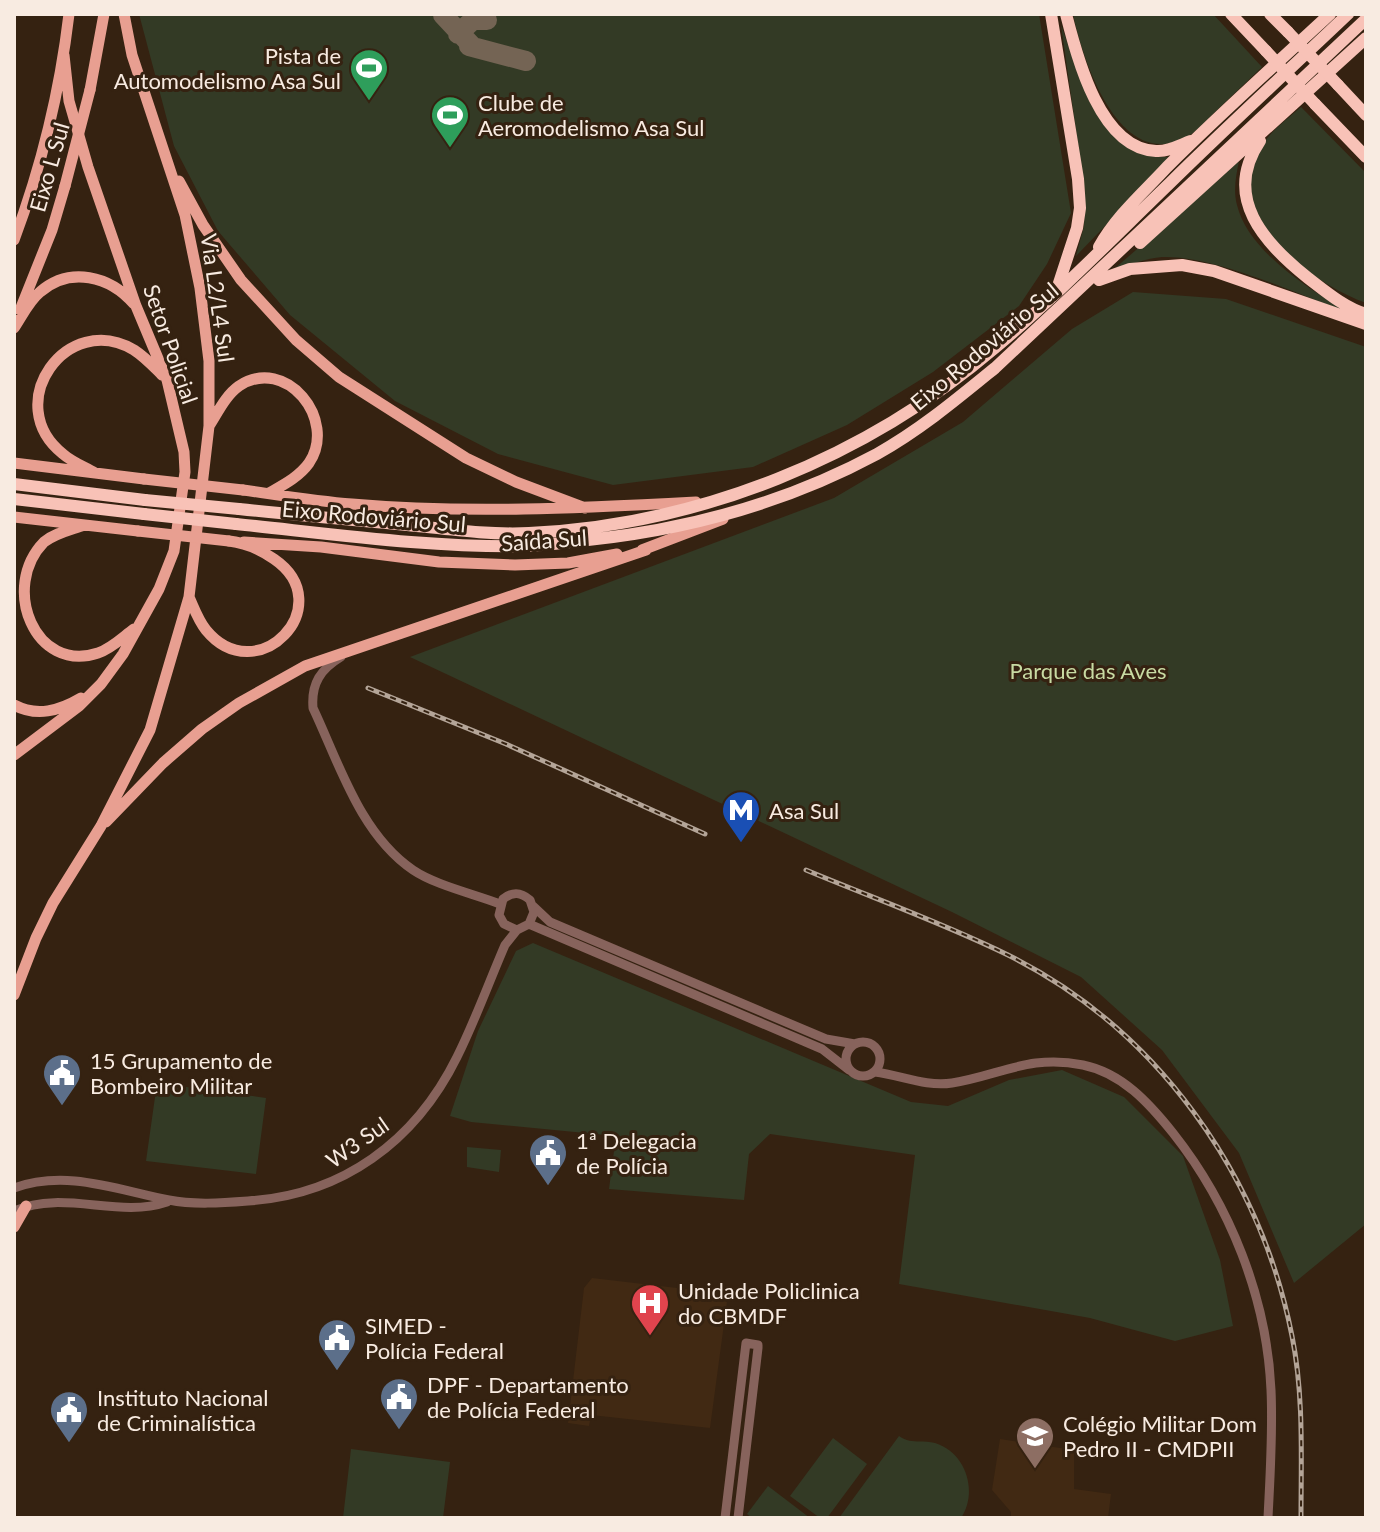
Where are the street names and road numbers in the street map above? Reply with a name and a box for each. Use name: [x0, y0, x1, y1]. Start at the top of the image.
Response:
street label: Eixo L Sul: [23, 119, 75, 215]
street label: Via L2/L4 Sul: [196, 232, 240, 364]
street label: Eixo Rodoviário Sul: [905, 276, 1063, 416]
street label: Setor Policial: [138, 281, 204, 407]
street label: Eixo Rodoviário Sul: [281, 495, 467, 537]
street label: Saída Sul: [500, 524, 588, 556]
street label: W3 Sul: [320, 1111, 394, 1173]

